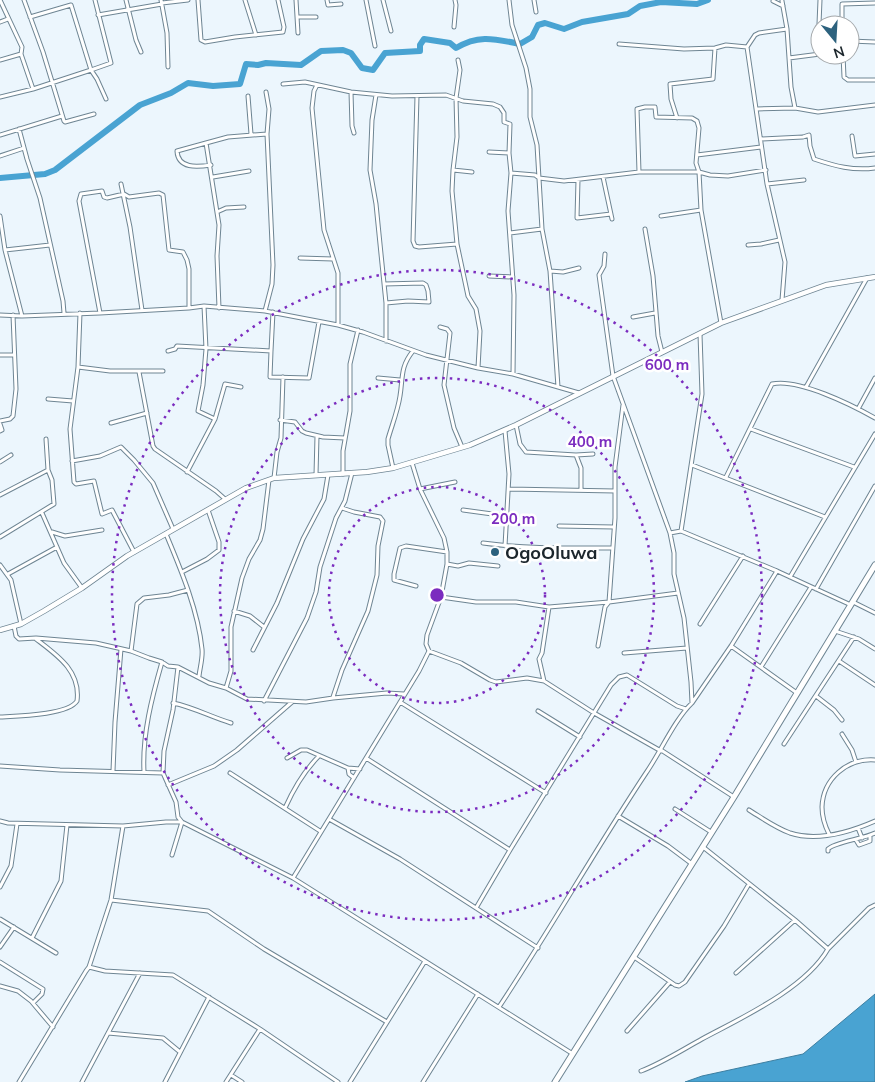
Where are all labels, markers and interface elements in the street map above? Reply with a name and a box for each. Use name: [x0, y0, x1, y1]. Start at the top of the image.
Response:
north arrow: [810, 15, 860, 65]
text: N: [831, 42, 847, 63]
text: 600 m: [645, 355, 689, 374]
text: 400 m: [568, 432, 612, 451]
text: 200 m: [491, 509, 535, 528]
place label: OgoOluwa: [505, 541, 597, 564]
marker: OgoOluwa: [489, 546, 501, 558]
centre of rings: [428, 586, 446, 604]

